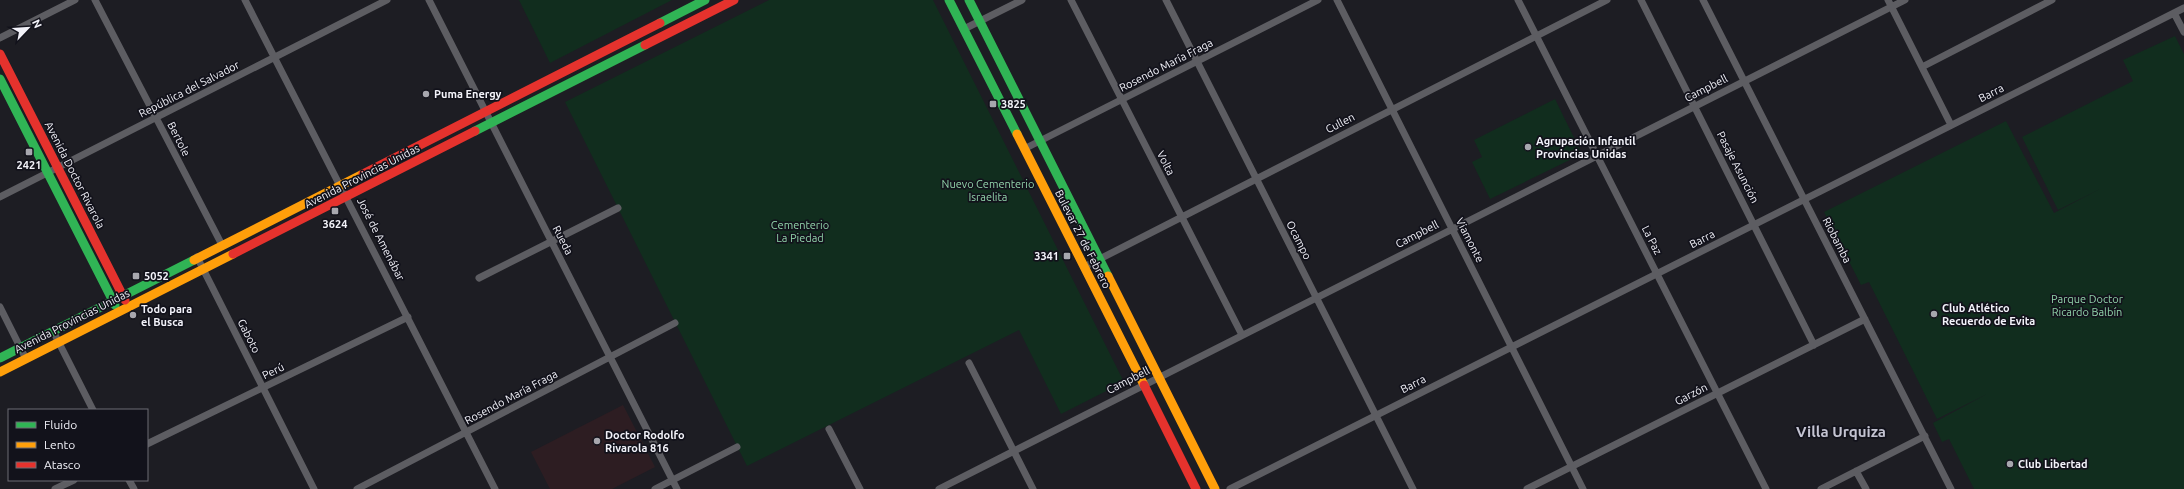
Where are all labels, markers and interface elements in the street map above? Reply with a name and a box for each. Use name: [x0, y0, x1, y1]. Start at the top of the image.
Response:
north arrow: [8, 8, 48, 48]
text: N: [30, 18, 44, 30]
street label: Rosendo María Fraga: [1117, 36, 1215, 94]
street label: República del Salvador: [137, 58, 242, 120]
street label: Campbell: [1683, 72, 1730, 104]
street label: Barra: [1976, 82, 2006, 104]
place label: Puma Energy: [434, 88, 502, 100]
marker: Puma Energy: [421, 89, 431, 99]
place label: 3825: [1001, 98, 1026, 110]
marker: 3825: [988, 99, 998, 109]
street label: Cullen: [1323, 111, 1357, 135]
street label: Avenida Doctor Rivarola: [43, 120, 107, 230]
street label: Bertole: [165, 120, 193, 158]
street label: Pasaje Asunción: [1715, 129, 1761, 205]
place label: Agrupación Infantil Provincias Unidas: [1536, 135, 1636, 160]
street label: Avenida Provincias Unidas: [302, 142, 422, 210]
marker: Agrupación Infantil Provincias Unidas: [1523, 142, 1533, 152]
marker: 2421: [24, 147, 34, 157]
street label: Volta: [1155, 149, 1177, 177]
place label: 2421: [17, 159, 41, 171]
park label: Nuevo Cementerio Israelita: [942, 178, 1034, 203]
street label: Bulevar 27 de Febrero: [1053, 188, 1113, 290]
street label: José de Amenábar: [355, 196, 407, 283]
marker: 3624: [330, 206, 340, 216]
street label: Riobamba: [1820, 215, 1854, 265]
street label: Viamonte: [1454, 216, 1486, 264]
place label: 3624: [323, 218, 347, 230]
street label: Campbell: [1394, 218, 1441, 250]
park label: Cementerio La Piedad: [771, 219, 829, 244]
street label: Ocampo: [1284, 219, 1314, 261]
street label: Rueda: [551, 223, 575, 257]
street label: La Paz: [1640, 223, 1664, 257]
street label: Barra: [1687, 228, 1717, 250]
place label: 3341: [1034, 250, 1059, 262]
marker: 3341: [1062, 251, 1072, 261]
place label: 5052: [144, 270, 169, 282]
marker: 5052: [131, 271, 141, 281]
street label: Avenida Provincias Unidas: [12, 287, 132, 355]
park label: Parque Doctor Ricardo Balbín: [2051, 293, 2124, 318]
place label: Club Atlético Recuerdo de Evita: [1942, 302, 2035, 327]
place label: Todo para el Busca: [141, 303, 192, 328]
marker: Club Atlético Recuerdo de Evita: [1929, 309, 1939, 319]
marker: Todo para el Busca: [128, 310, 138, 320]
street label: Gaboto: [235, 317, 263, 355]
street label: Perú: [260, 361, 286, 381]
street label: Campbell: [1105, 364, 1152, 396]
street label: Rosendo María Fraga: [463, 367, 559, 427]
street label: Barra: [1398, 373, 1428, 395]
street label: Garzón: [1673, 381, 1709, 407]
legend: [8, 409, 148, 481]
text: Fluido: [44, 418, 77, 431]
district label: Villa Urquiza: [1796, 423, 1886, 440]
place label: Doctor Rodolfo Rivarola 816: [605, 429, 685, 454]
marker: Doctor Rodolfo Rivarola 816: [592, 436, 602, 446]
text: Lento: [44, 438, 75, 451]
text: Atasco: [44, 458, 80, 471]
place label: Club Libertad: [2018, 458, 2088, 470]
marker: Club Libertad: [2005, 459, 2015, 469]

